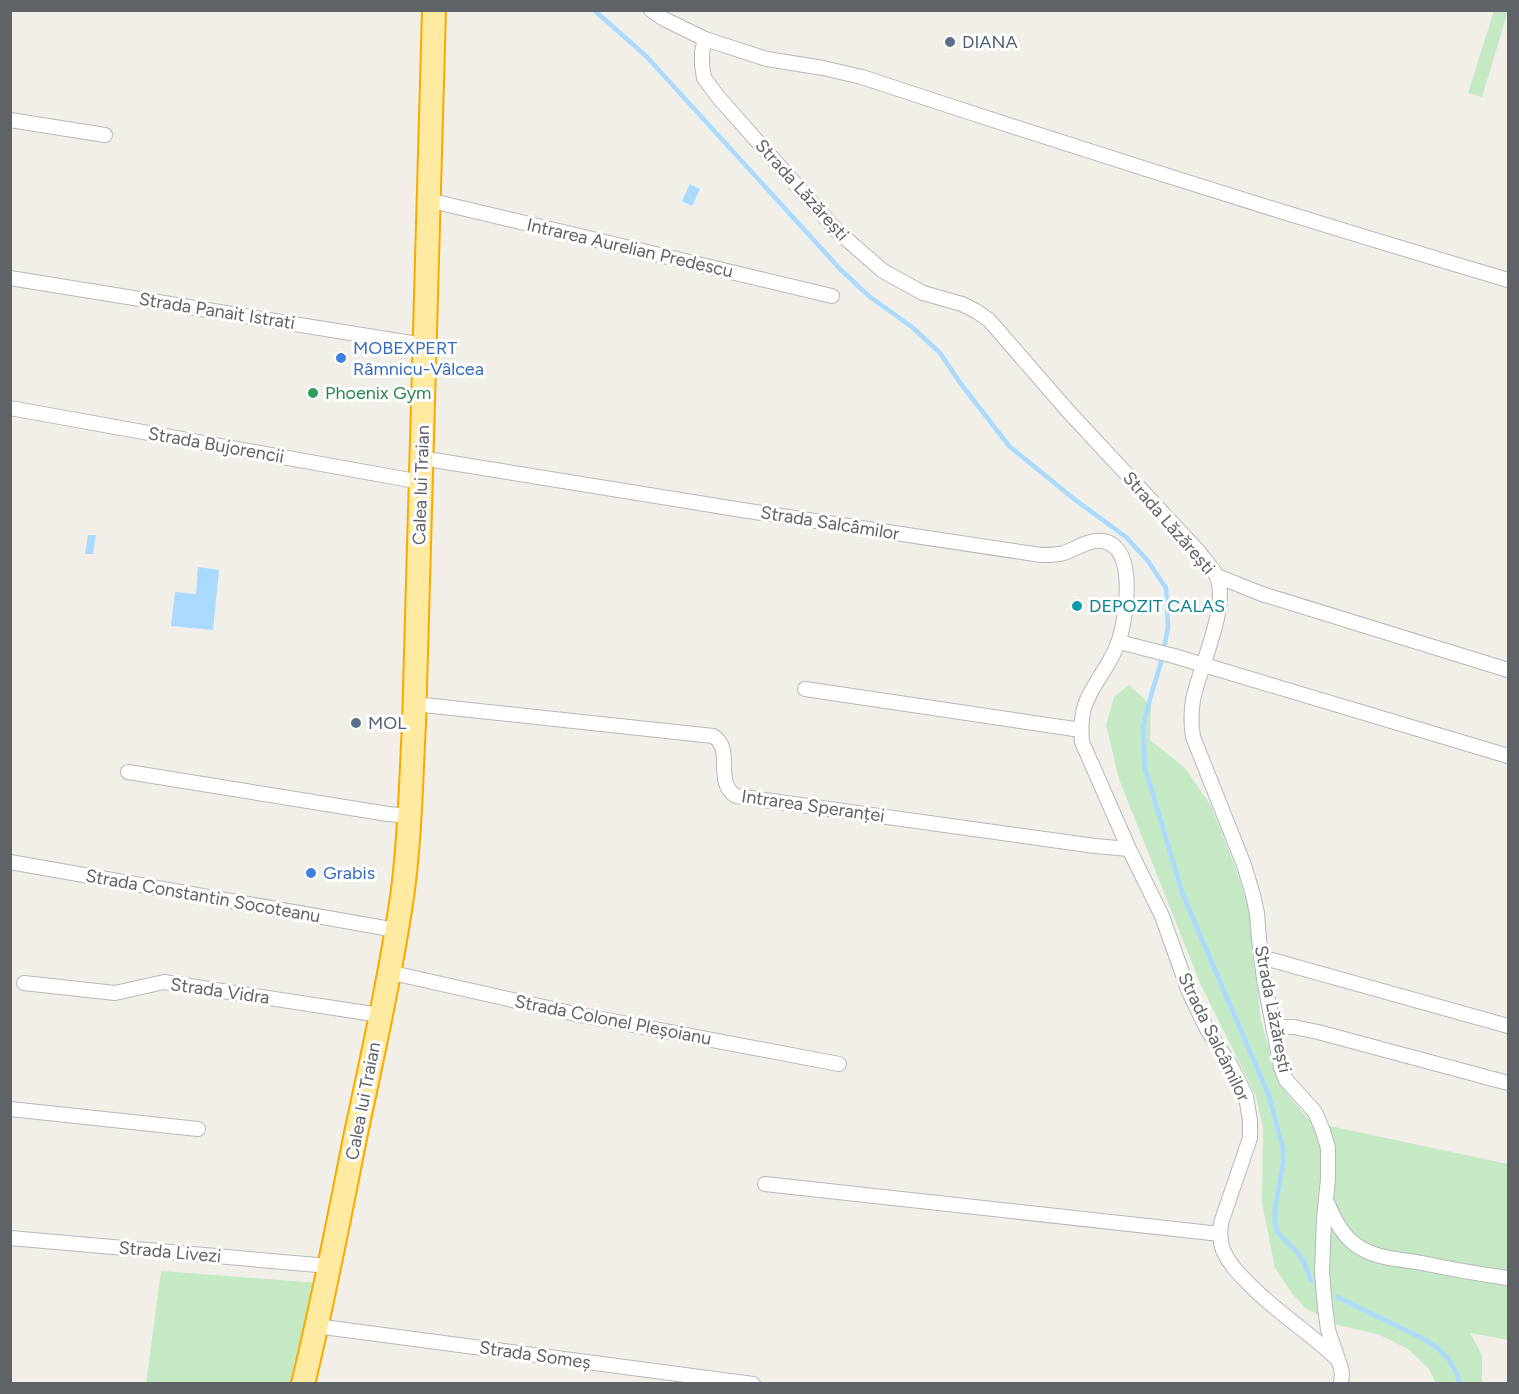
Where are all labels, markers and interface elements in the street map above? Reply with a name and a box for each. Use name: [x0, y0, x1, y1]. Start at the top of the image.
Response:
place label: DIANA: [962, 31, 1018, 53]
marker: DIANA: [943, 35, 957, 49]
street label: Strada Lăzărești: [751, 135, 853, 245]
street label: Intrarea Aurelian Predescu: [525, 214, 735, 282]
street label: Strada Panait Istrati: [137, 288, 297, 334]
place label: MOBEXPERT Râmnicu-Vâlcea: [353, 337, 484, 380]
marker: MOBEXPERT Râmnicu-Vâlcea: [334, 351, 348, 365]
place label: Phoenix Gym: [325, 382, 431, 404]
marker: Phoenix Gym: [306, 386, 320, 400]
street label: Strada Bujorencii: [146, 422, 286, 468]
street label: Calea lui Traian: [408, 425, 434, 545]
street label: Strada Lăzărești: [1118, 467, 1220, 579]
street label: Strada Salcâmilor: [759, 501, 901, 545]
place label: DEPOZIT CALAS: [1089, 595, 1225, 617]
marker: DEPOZIT CALAS: [1070, 599, 1084, 613]
place label: MOL: [368, 712, 407, 734]
marker: MOL: [349, 716, 363, 730]
street label: Intrarea Speranței: [740, 785, 886, 827]
place label: Grabis: [323, 862, 375, 884]
street label: Strada Constantin Socoteanu: [84, 864, 322, 928]
marker: Grabis: [304, 866, 318, 880]
street label: Strada Lăzărești: [1250, 944, 1296, 1074]
street label: Strada Salcâmilor: [1173, 969, 1255, 1105]
street label: Strada Vidra: [169, 973, 271, 1009]
street label: Strada Colonel Pleșoianu: [513, 990, 713, 1050]
street label: Calea lui Traian: [341, 1040, 385, 1162]
street label: Strada Livezi: [118, 1237, 222, 1267]
street label: Strada Someș: [478, 1336, 592, 1374]

